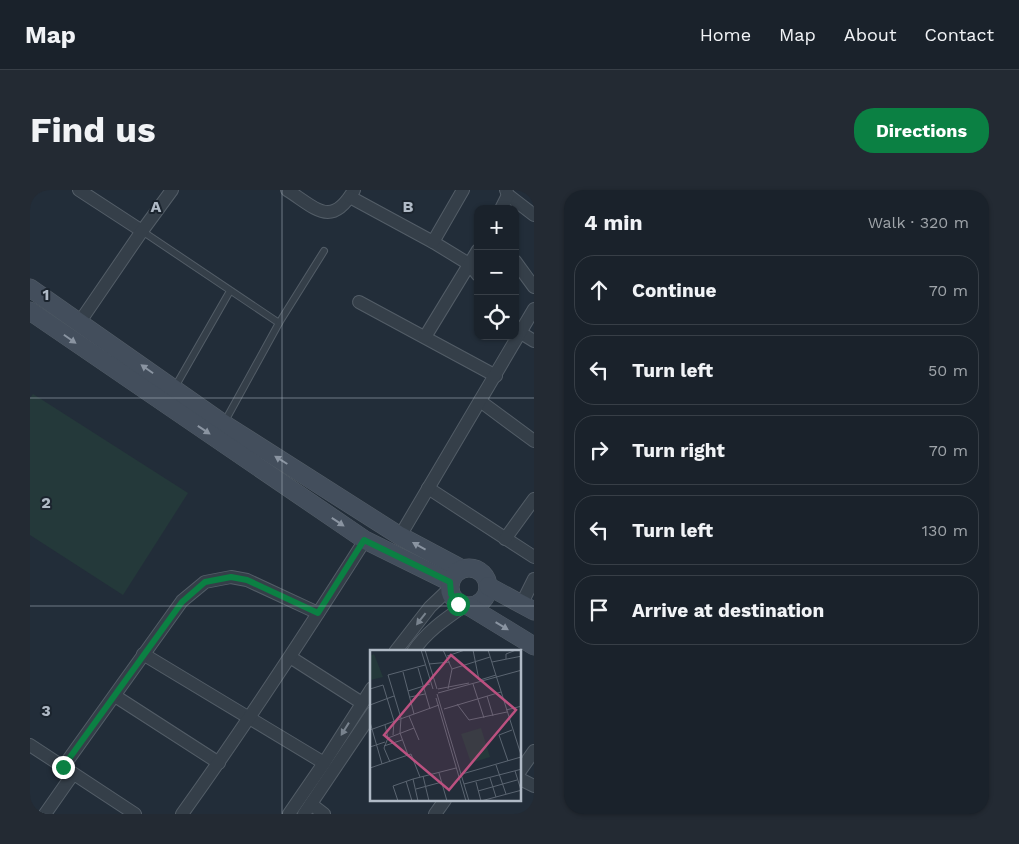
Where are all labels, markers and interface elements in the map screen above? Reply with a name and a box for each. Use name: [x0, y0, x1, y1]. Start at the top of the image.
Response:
text: Map: [25, 21, 76, 49]
text: Home: [700, 24, 751, 45]
text: Map: [779, 24, 816, 45]
text: About: [844, 24, 896, 45]
text: Contact: [924, 24, 994, 45]
button: Directions: [854, 108, 989, 153]
text: Find us: [30, 109, 156, 151]
text: A: [151, 197, 162, 216]
text: B: [403, 197, 414, 216]
map controls: [474, 205, 519, 340]
button: +: [474, 205, 519, 250]
text: 4 min: [584, 210, 642, 235]
text: Walk · 320 m: [868, 213, 969, 232]
button: −: [474, 250, 519, 295]
icon: ahead: [585, 276, 613, 304]
text: Continue: [632, 279, 716, 302]
text: 70 m: [929, 281, 968, 300]
text: 1: [43, 285, 49, 304]
button: locate: [474, 295, 519, 340]
one-way arrow: [63, 334, 77, 344]
icon: left: [585, 356, 613, 384]
text: Turn left: [632, 359, 713, 382]
text: 50 m: [928, 361, 968, 380]
one-way arrow: [140, 364, 153, 374]
one-way arrow: [197, 426, 211, 435]
icon: right: [585, 436, 613, 464]
text: Turn right: [632, 439, 725, 462]
text: 70 m: [929, 441, 968, 460]
one-way arrow: [275, 455, 288, 465]
text: 2: [41, 493, 51, 512]
icon: left: [585, 516, 613, 544]
one-way arrow: [332, 517, 345, 527]
text: Turn left: [632, 519, 713, 542]
text: 130 m: [922, 521, 968, 540]
one-way arrow: [412, 542, 426, 550]
route start: [447, 593, 470, 616]
icon: arrive: [585, 596, 613, 624]
text: Arrive at destination: [632, 599, 824, 622]
one-way arrow: [415, 612, 426, 625]
one-way arrow: [496, 622, 509, 631]
inset map: [370, 650, 522, 802]
text: 3: [41, 701, 51, 720]
one-way arrow: [341, 722, 350, 735]
route end: [52, 756, 75, 779]

